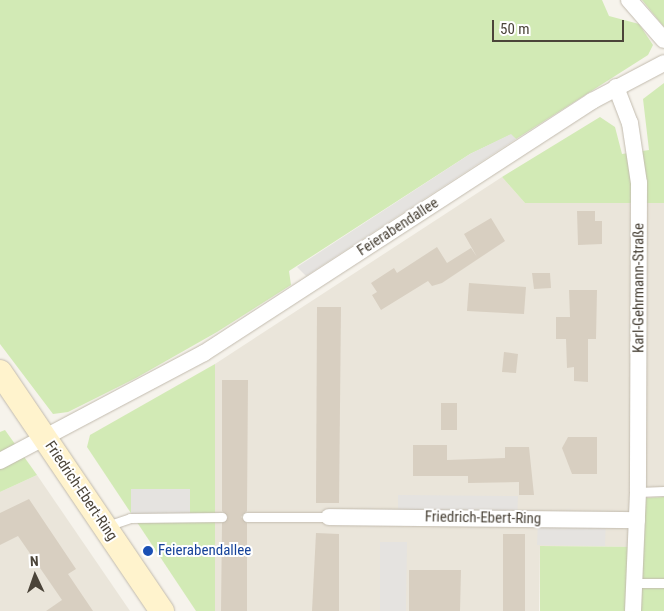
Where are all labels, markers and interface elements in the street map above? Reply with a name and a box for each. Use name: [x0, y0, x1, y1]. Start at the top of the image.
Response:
scale bar: [494, 10, 626, 42]
text: 50 m: [500, 20, 530, 38]
street label: Feierabendallee: [354, 194, 442, 260]
street label: Karl-Gehrmann-Straße: [630, 223, 648, 353]
street label: Friedrich-Ebert-Ring: [41, 438, 121, 544]
street label: Friedrich-Ebert-Ring: [425, 508, 541, 528]
place label: Feierabendallee: [158, 542, 251, 560]
marker: Feierabendallee: [142, 545, 154, 557]
north arrow: [10, 551, 60, 601]
text: N: [30, 553, 39, 569]

